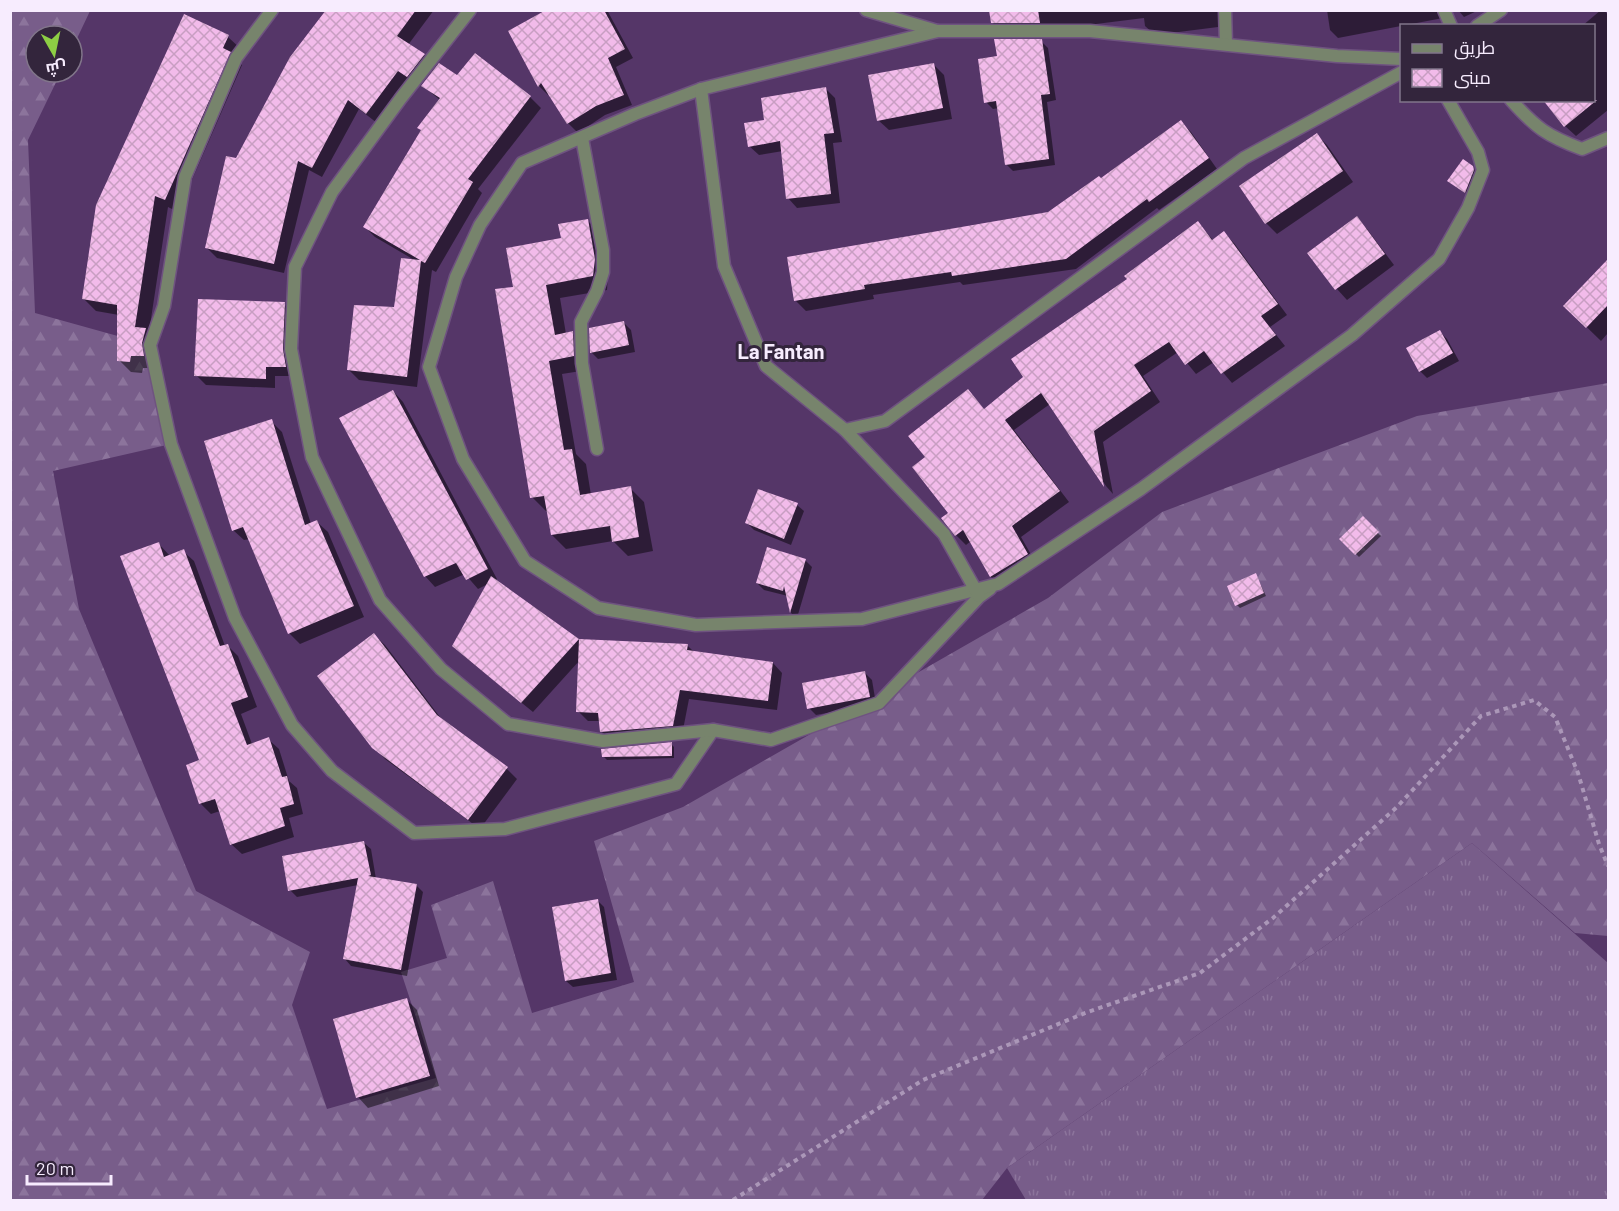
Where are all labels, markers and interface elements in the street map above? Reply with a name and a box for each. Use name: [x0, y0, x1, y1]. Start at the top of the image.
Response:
north arrow: [24, 24, 84, 84]
legend: [1400, 24, 1595, 102]
text: طريق: [1454, 36, 1495, 60]
text: ش: [45, 57, 68, 80]
text: مبنى: [1454, 66, 1491, 89]
district label: La Fantan: [738, 339, 824, 363]
scale bar: [27, 1148, 111, 1186]
text: 20 m: [36, 1157, 74, 1179]

